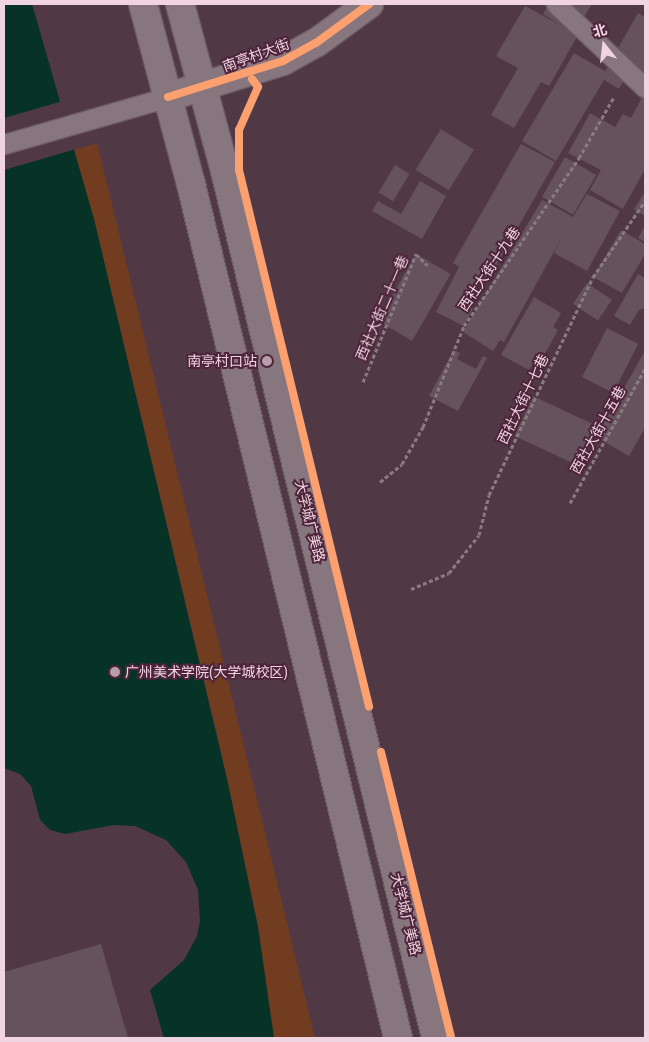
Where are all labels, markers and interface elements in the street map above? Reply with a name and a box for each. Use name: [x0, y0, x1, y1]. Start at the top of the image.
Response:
north arrow: [579, 20, 629, 70]
text: 北: [591, 21, 609, 40]
street label: 南亭村大街: [220, 35, 292, 75]
street label: 西社大街十九巷: [455, 224, 523, 314]
street label: 西社大街二十一巷: [352, 253, 412, 363]
street label: 西社大街十七巷: [494, 351, 552, 447]
place label: 南亭村口站: [187, 353, 257, 369]
marker: 南亭村口站: [261, 355, 273, 367]
street label: 西社大街十五巷: [567, 383, 629, 477]
street label: 大学城广美路: [292, 478, 328, 564]
place label: 广州美术学院(大学城校区): [125, 664, 288, 680]
marker: 广州美术学院(大学城校区): [109, 666, 121, 678]
street label: 大学城广美路: [388, 871, 424, 957]

